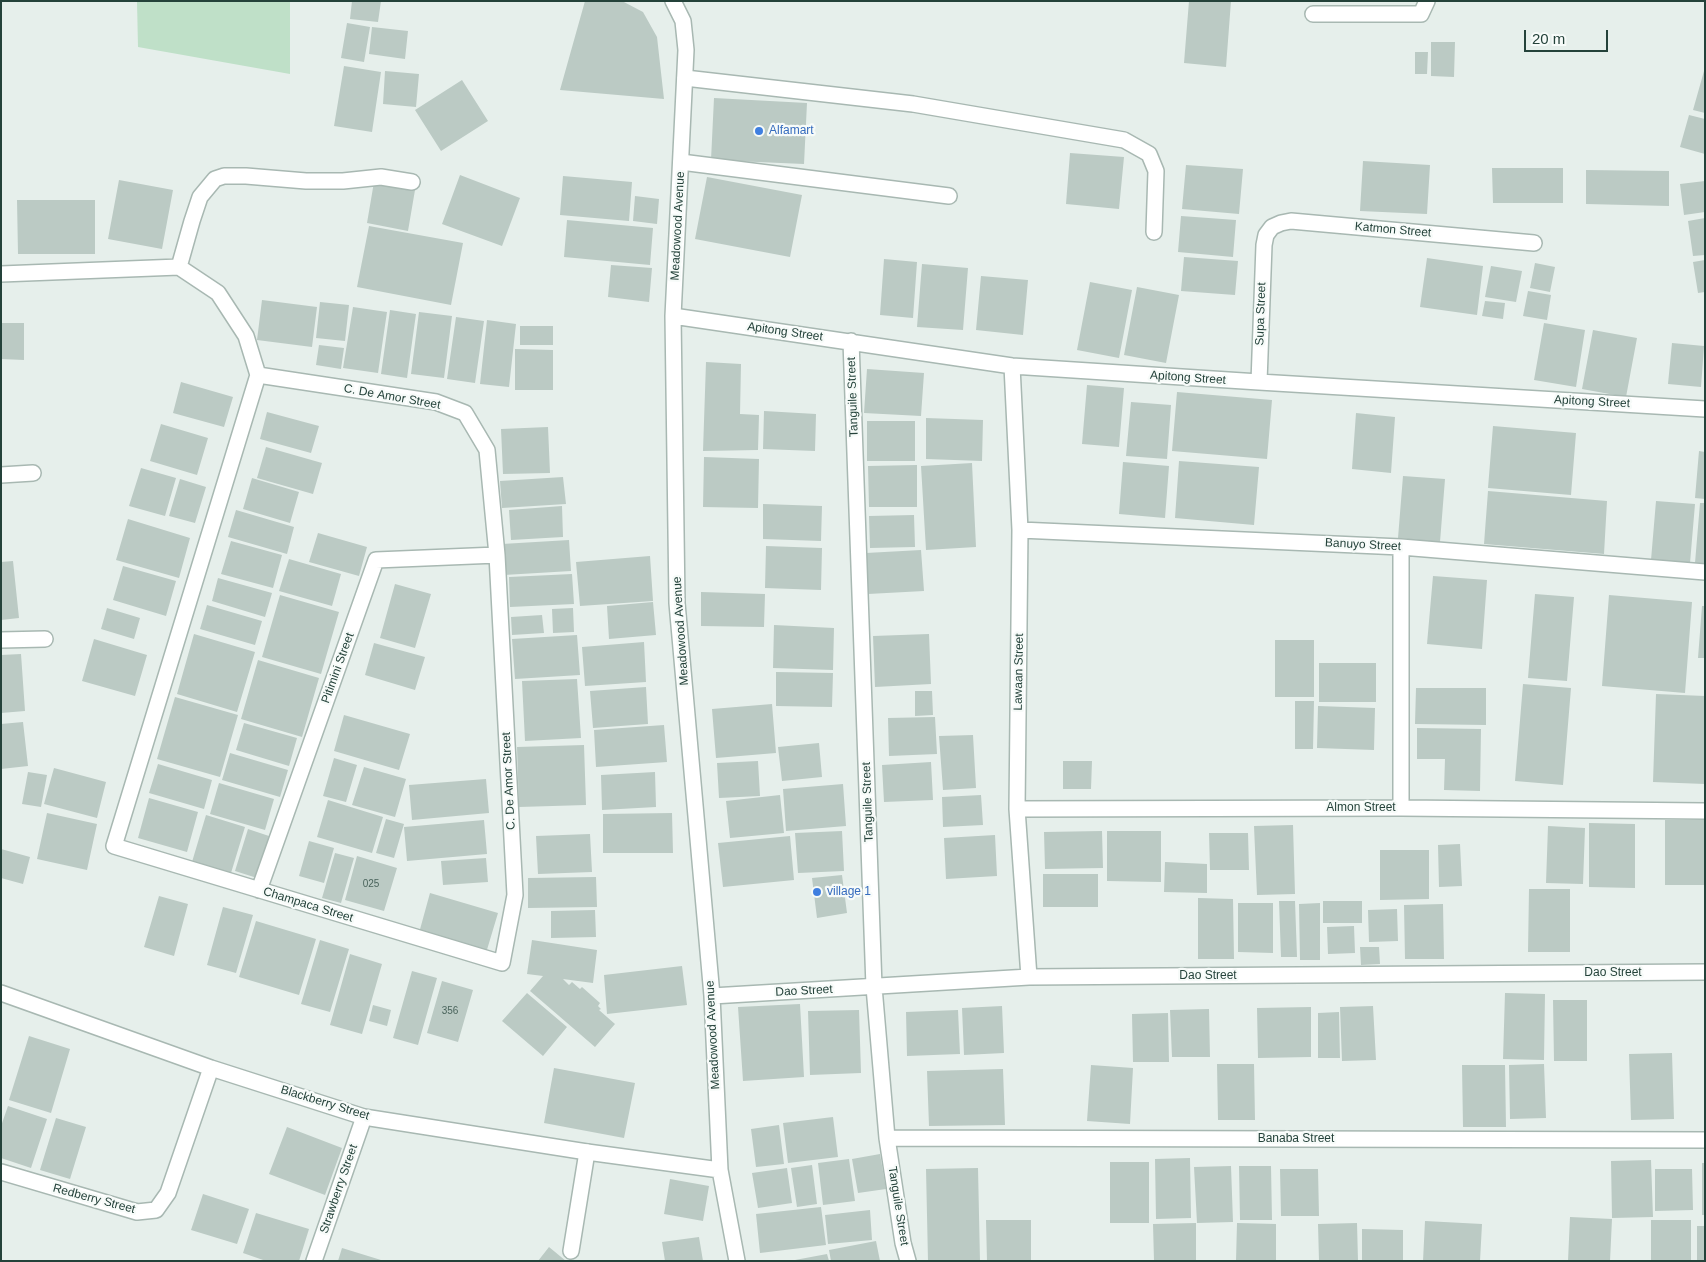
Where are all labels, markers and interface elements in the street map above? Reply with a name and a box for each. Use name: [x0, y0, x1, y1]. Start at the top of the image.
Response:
scale bar: [1526, 20, 1610, 52]
text: 20 m: [1532, 30, 1565, 47]
place label: Alfamart: [769, 124, 814, 138]
marker: Alfamart: [753, 125, 765, 137]
street label: Meadowood Avenue: [668, 171, 688, 281]
street label: Katmon Street: [1354, 219, 1432, 241]
street label: Supa Street: [1253, 282, 1269, 346]
street label: Apitong Street: [746, 320, 824, 344]
street label: Tanguile Street: [844, 357, 862, 437]
street label: Apitong Street: [1150, 368, 1226, 388]
street label: C. De Amor Street: [342, 381, 442, 413]
street label: Apitong Street: [1554, 393, 1630, 411]
street label: Banuyo Street: [1325, 536, 1401, 554]
street label: Meadowood Avenue: [670, 576, 692, 686]
street label: Pitimini Street: [319, 631, 357, 705]
street label: Lawaan Street: [1011, 633, 1027, 711]
street label: C. De Amor Street: [499, 732, 519, 830]
street label: Tanguile Street: [859, 762, 877, 842]
street label: Almon Street: [1326, 801, 1396, 815]
house number: 025: [363, 878, 379, 890]
street label: Champaca Street: [261, 884, 355, 926]
place label: village 1: [827, 885, 871, 899]
marker: village 1: [811, 886, 823, 898]
street label: Dao Street: [1584, 966, 1642, 980]
street label: Dao Street: [1179, 969, 1237, 983]
street label: Meadowood Avenue: [703, 980, 723, 1090]
street label: Dao Street: [775, 982, 833, 1000]
house number: 356: [442, 1005, 458, 1017]
street label: Blackberry Street: [279, 1083, 371, 1123]
street label: Banaba Street: [1258, 1132, 1334, 1146]
street label: Strawberry Street: [317, 1143, 361, 1235]
street label: Tanguile Street: [885, 1165, 911, 1247]
street label: Redberry Street: [51, 1181, 137, 1217]

